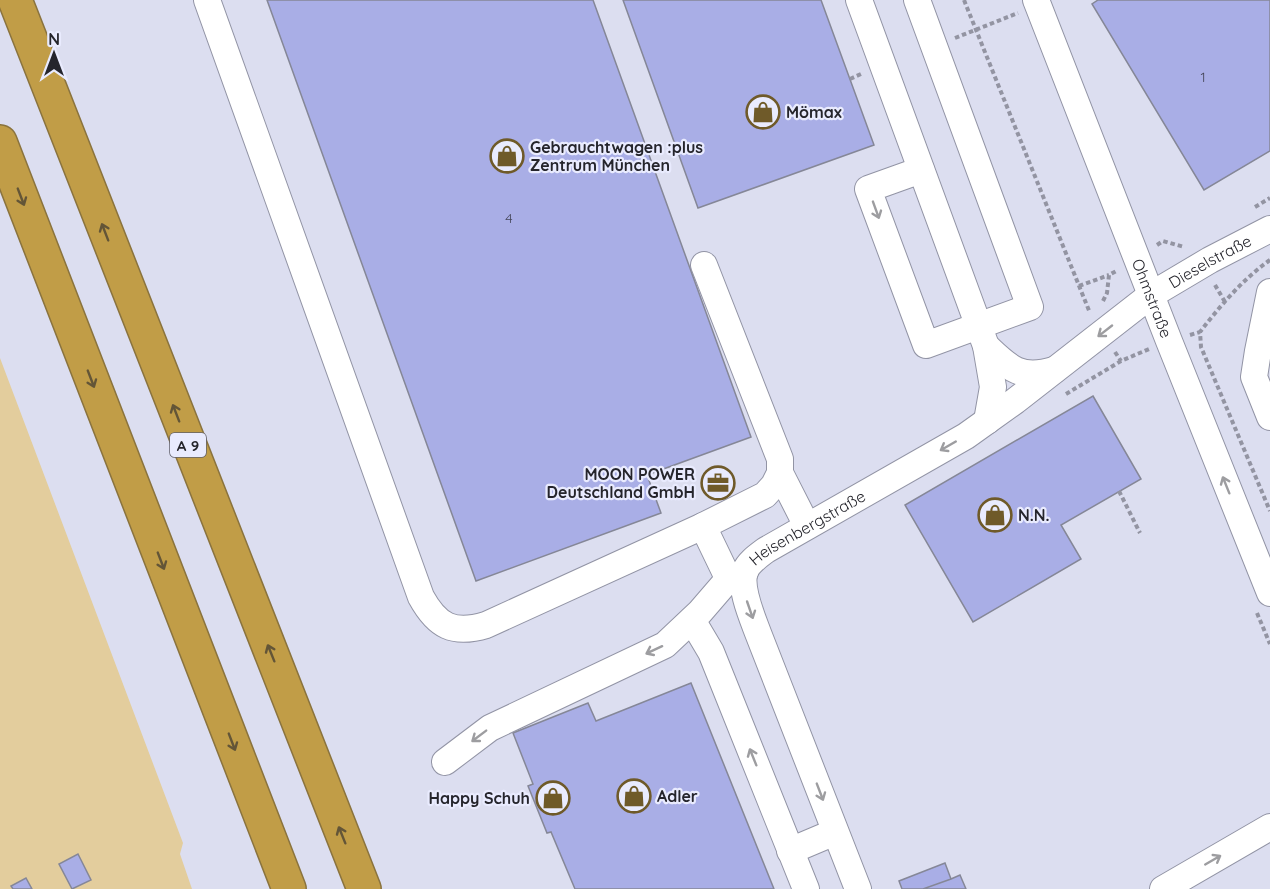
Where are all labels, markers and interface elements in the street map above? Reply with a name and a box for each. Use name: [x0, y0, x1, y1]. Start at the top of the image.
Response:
north arrow: [24, 24, 84, 84]
text: N: [48, 29, 60, 49]
house number: 1: [1200, 68, 1206, 86]
shop icon: Mömax: [745, 94, 781, 130]
place label: Mömax: [786, 102, 842, 122]
place label: Gebrauchtwagen :plus Zentrum München: [530, 137, 703, 175]
shop icon: Gebrauchtwagen :plus Zentrum München: [489, 138, 525, 174]
one-way arrow: [16, 187, 27, 205]
one-way arrow: [872, 201, 883, 219]
house number: 4: [505, 209, 513, 227]
one-way arrow: [99, 223, 110, 241]
street label: Dieselstraße: [1165, 230, 1255, 292]
street label: Ohmstraße: [1128, 256, 1177, 341]
one-way arrow: [1097, 325, 1113, 338]
one-way arrow: [86, 369, 97, 387]
one-way arrow: [170, 404, 181, 423]
road number: A 9: [170, 433, 206, 457]
one-way arrow: [940, 440, 957, 452]
place label: MOON POWER Deutschland GmbH: [546, 464, 695, 502]
office icon: MOON POWER Deutschland GmbH: [700, 465, 736, 501]
one-way arrow: [1220, 477, 1231, 495]
street label: Heisenbergstraße: [745, 486, 869, 569]
shop icon: N.N.: [977, 497, 1013, 533]
place label: N.N.: [1018, 505, 1050, 525]
one-way arrow: [156, 551, 167, 569]
one-way arrow: [745, 600, 756, 619]
one-way arrow: [265, 645, 276, 663]
one-way arrow: [646, 645, 664, 657]
one-way arrow: [472, 730, 488, 743]
one-way arrow: [227, 732, 238, 751]
one-way arrow: [747, 748, 758, 766]
shop icon: Adler: [616, 778, 652, 814]
shop icon: Happy Schuh: [535, 780, 571, 816]
one-way arrow: [815, 782, 826, 801]
place label: Adler: [657, 786, 698, 806]
place label: Happy Schuh: [428, 788, 530, 808]
one-way arrow: [336, 826, 347, 844]
one-way arrow: [1205, 853, 1222, 865]

